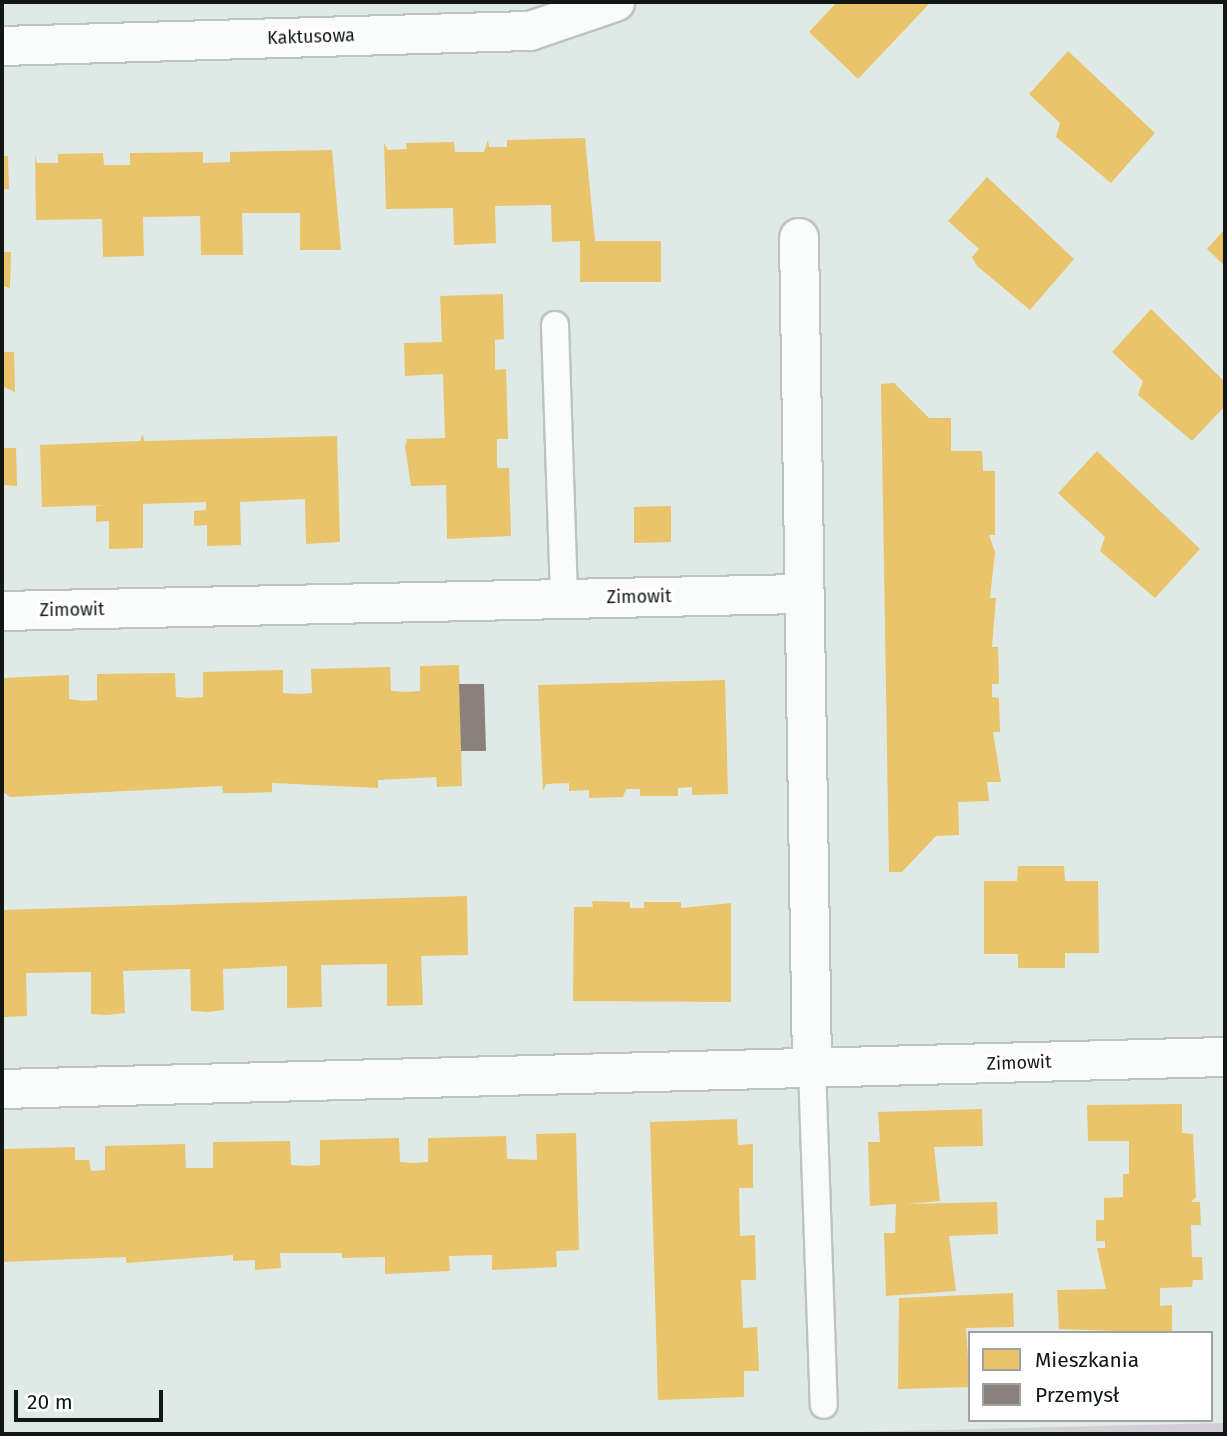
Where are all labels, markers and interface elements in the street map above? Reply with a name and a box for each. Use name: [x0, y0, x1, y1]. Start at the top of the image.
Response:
street label: Kaktusowa: [267, 25, 355, 49]
street label: Zimowit: [606, 586, 672, 608]
street label: Zimowit: [39, 599, 105, 621]
street label: Zimowit: [986, 1051, 1052, 1075]
legend: [968, 1331, 1213, 1422]
text: Mieszkania: [1035, 1347, 1139, 1373]
scale bar: [18, 1376, 166, 1420]
text: Przemysł: [1035, 1382, 1119, 1408]
text: 20 m: [27, 1389, 73, 1415]

